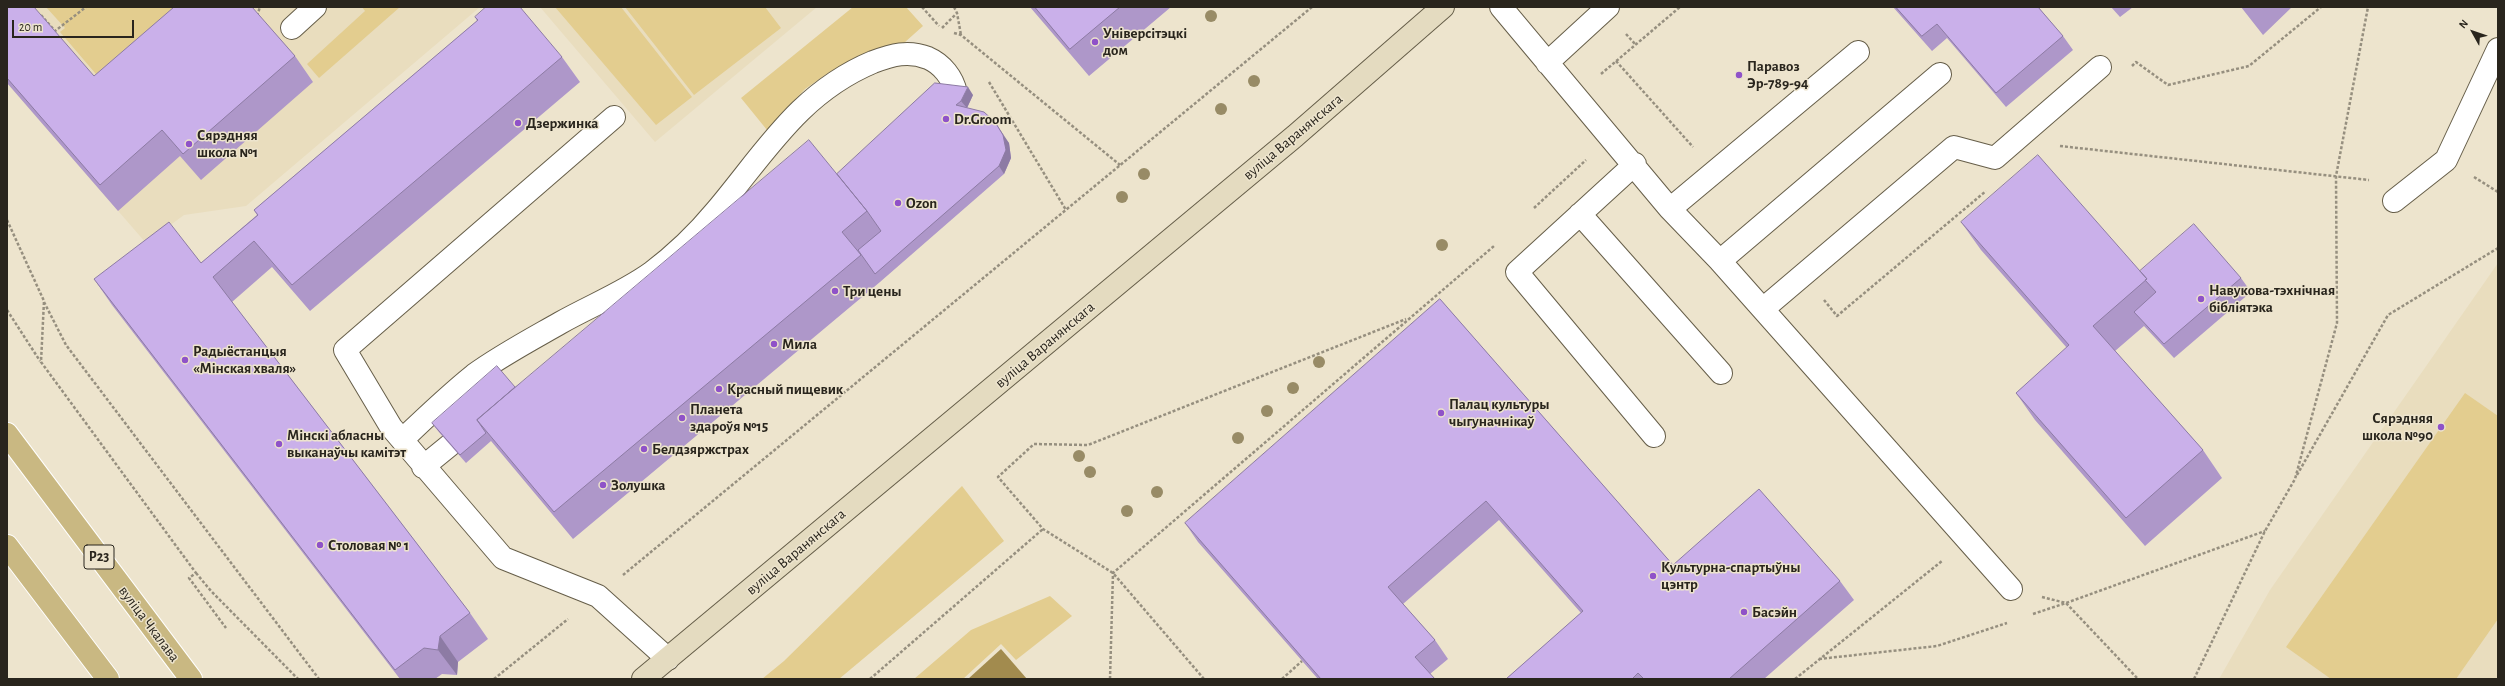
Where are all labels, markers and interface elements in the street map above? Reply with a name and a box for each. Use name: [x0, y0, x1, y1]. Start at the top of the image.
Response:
scale bar: [14, 12, 136, 38]
north arrow: [2453, 12, 2493, 52]
text: N: [2457, 17, 2470, 30]
text: 20 m: [19, 21, 42, 33]
place label: Універсітэцкі дом: [1103, 24, 1187, 59]
marker: Універсітэцкі дом: [1090, 37, 1100, 47]
place label: Паравоз Эр-789-94: [1747, 57, 1809, 92]
marker: Паравоз Эр-789-94: [1734, 70, 1744, 80]
street label: вуліца Варанянскага: [1240, 90, 1346, 184]
place label: Dr.Groom: [954, 110, 1011, 128]
place label: Дзержинка: [526, 114, 598, 132]
marker: Dr.Groom: [941, 114, 951, 124]
marker: Дзержинка: [513, 118, 523, 128]
place label: Сярэдняя школа №1: [197, 126, 258, 161]
marker: Сярэдняя школа №1: [184, 139, 194, 149]
place label: Ozon: [906, 194, 937, 212]
marker: Ozon: [893, 198, 903, 208]
place label: Навукова-тэхнічная бібліятэка: [2209, 281, 2335, 316]
place label: Три цены: [843, 282, 902, 300]
marker: Три цены: [830, 286, 840, 296]
marker: Навукова-тэхнічная бібліятэка: [2196, 294, 2206, 304]
street label: вуліца Варанянскага: [992, 298, 1098, 392]
place label: Мила: [782, 335, 817, 353]
marker: Мила: [769, 339, 779, 349]
place label: Радыёстанцыя «Мінская хваля»: [193, 342, 296, 377]
marker: Радыёстанцыя «Мінская хваля»: [180, 355, 190, 365]
place label: Красный пищевик: [727, 380, 843, 398]
marker: Красный пищевик: [714, 384, 724, 394]
place label: Палац культуры чыгуначнікаў: [1449, 395, 1550, 430]
place label: Планета здароўя №15: [690, 400, 768, 435]
marker: Палац культуры чыгуначнікаў: [1436, 408, 1446, 418]
place label: Сярэдняя школа №90: [2362, 409, 2433, 444]
marker: Планета здароўя №15: [677, 413, 687, 423]
marker: Сярэдняя школа №90: [2436, 422, 2446, 432]
place label: Мінскі абласны выканаўчы камітэт: [287, 426, 406, 461]
marker: Мінскі абласны выканаўчы камітэт: [274, 439, 284, 449]
place label: Белдзяржстрах: [652, 440, 749, 458]
marker: Белдзяржстрах: [639, 444, 649, 454]
place label: Золушка: [611, 476, 665, 494]
marker: Золушка: [598, 480, 608, 490]
street label: вуліца Варанянскага: [743, 505, 849, 599]
place label: Столовая № 1: [328, 536, 409, 554]
marker: Столовая № 1: [315, 540, 325, 550]
road number: Р23: [84, 545, 114, 569]
place label: Культурна-спартыўны цэнтр: [1661, 558, 1801, 593]
marker: Культурна-спартыўны цэнтр: [1648, 571, 1658, 581]
street label: вуліца Чкалава: [115, 582, 183, 666]
place label: Басэйн: [1752, 603, 1797, 621]
marker: Басэйн: [1739, 607, 1749, 617]

